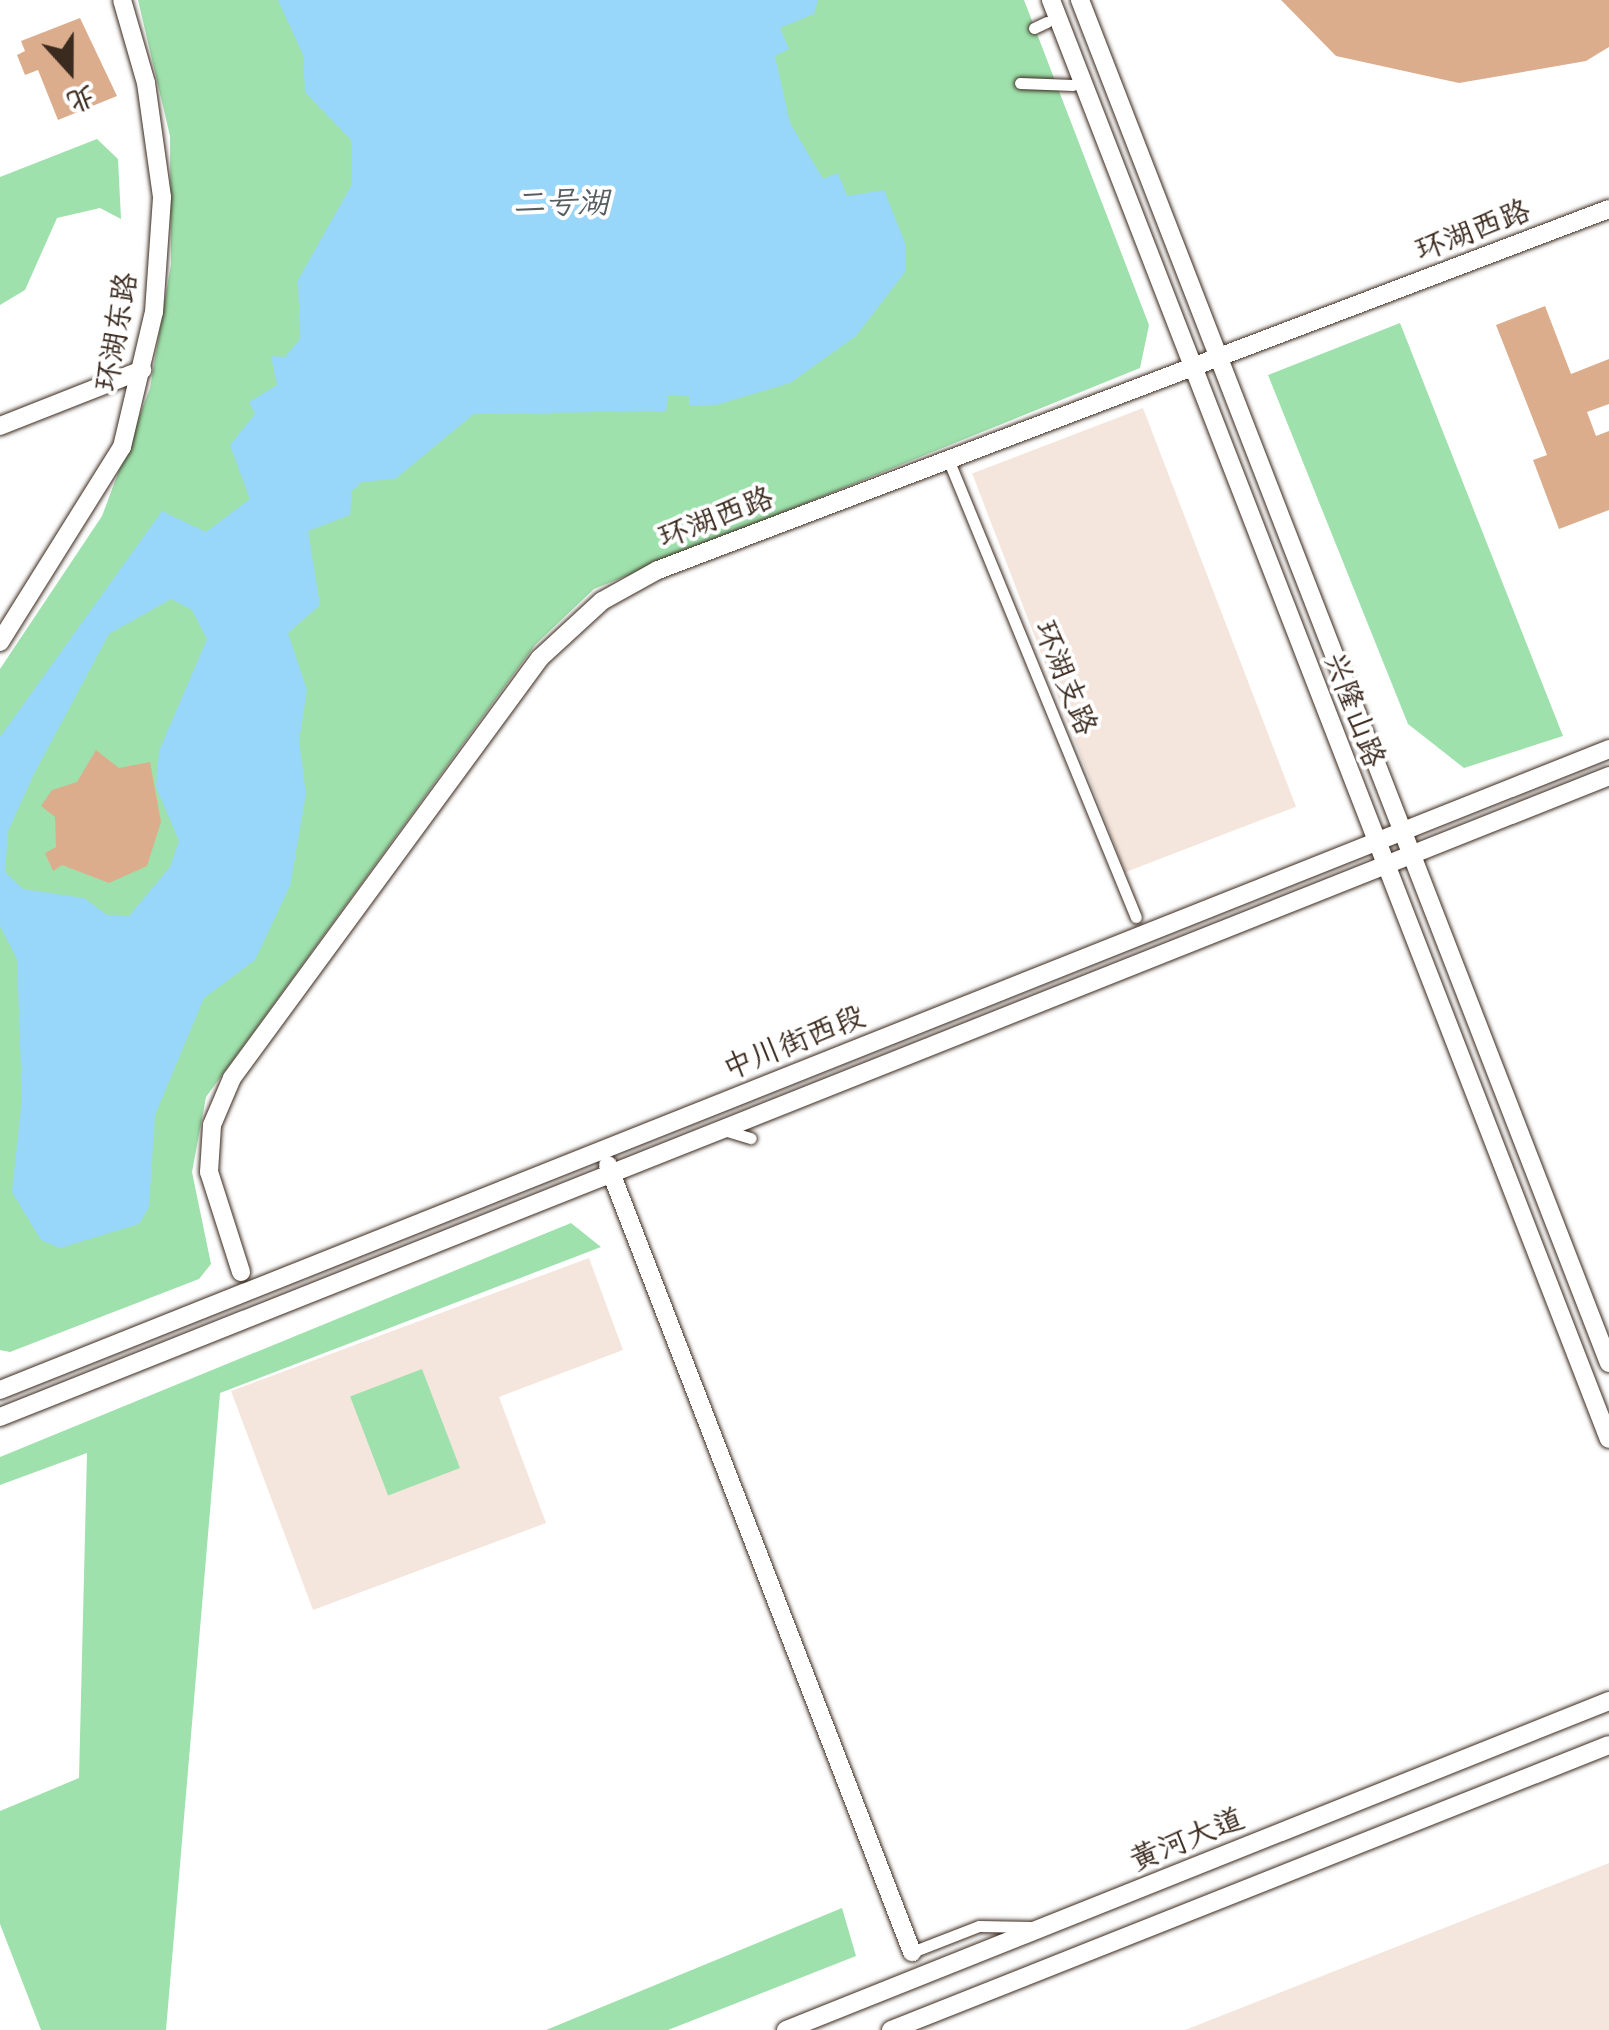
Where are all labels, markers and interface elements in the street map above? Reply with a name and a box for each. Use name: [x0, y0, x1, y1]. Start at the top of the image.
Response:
north arrow: [20, 20, 120, 120]
text: 北: [62, 77, 100, 120]
water label: 二号湖: [513, 184, 609, 222]
street label: 环湖西路: [1411, 193, 1535, 269]
street label: 环湖东路: [89, 270, 145, 394]
street label: 环湖西路: [654, 480, 778, 556]
street label: 环湖支路: [1026, 616, 1104, 740]
street label: 兴隆山路: [1316, 648, 1392, 772]
street label: 中川街西段: [718, 998, 870, 1088]
street label: 黄河大道: [1125, 1801, 1249, 1879]

